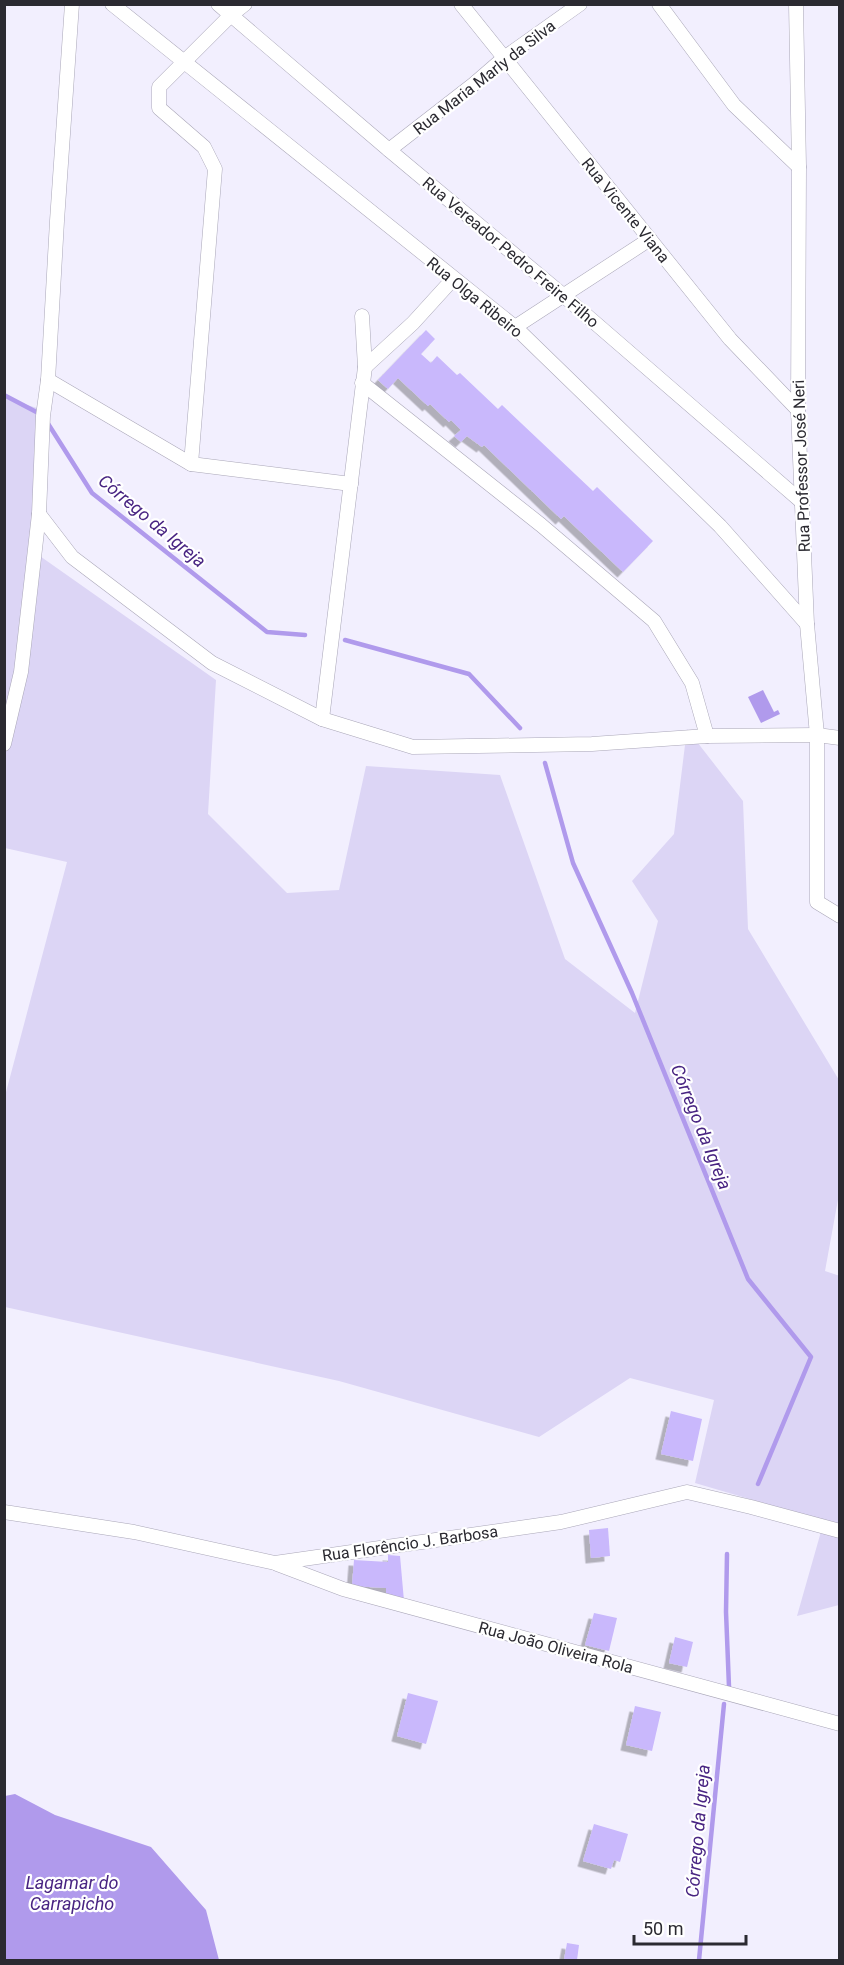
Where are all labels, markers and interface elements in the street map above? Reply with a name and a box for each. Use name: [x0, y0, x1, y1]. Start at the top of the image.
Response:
street label: Rua Maria Marly da Silva: [410, 16, 559, 139]
street label: Rua Vicente Viana: [578, 154, 674, 266]
street label: Rua Vereador Pedro Freire Filho: [419, 173, 603, 332]
street label: Rua Olga Ribeiro: [423, 253, 526, 342]
street label: Rua Professor José Neri: [789, 379, 814, 553]
water label: Córrego da Igreja: [94, 470, 210, 572]
water label: Córrego da Igreja: [667, 1061, 736, 1193]
street label: Rua Florêncio J. Barbosa: [321, 1522, 499, 1565]
street label: Rua João Oliveira Rola: [476, 1618, 635, 1677]
water label: Córrego da Igreja: [681, 1764, 714, 1898]
water label: Lagamar do Carrapicho: [25, 1872, 119, 1914]
scale bar: [634, 1908, 746, 1946]
text: 50 m: [643, 1918, 683, 1939]

